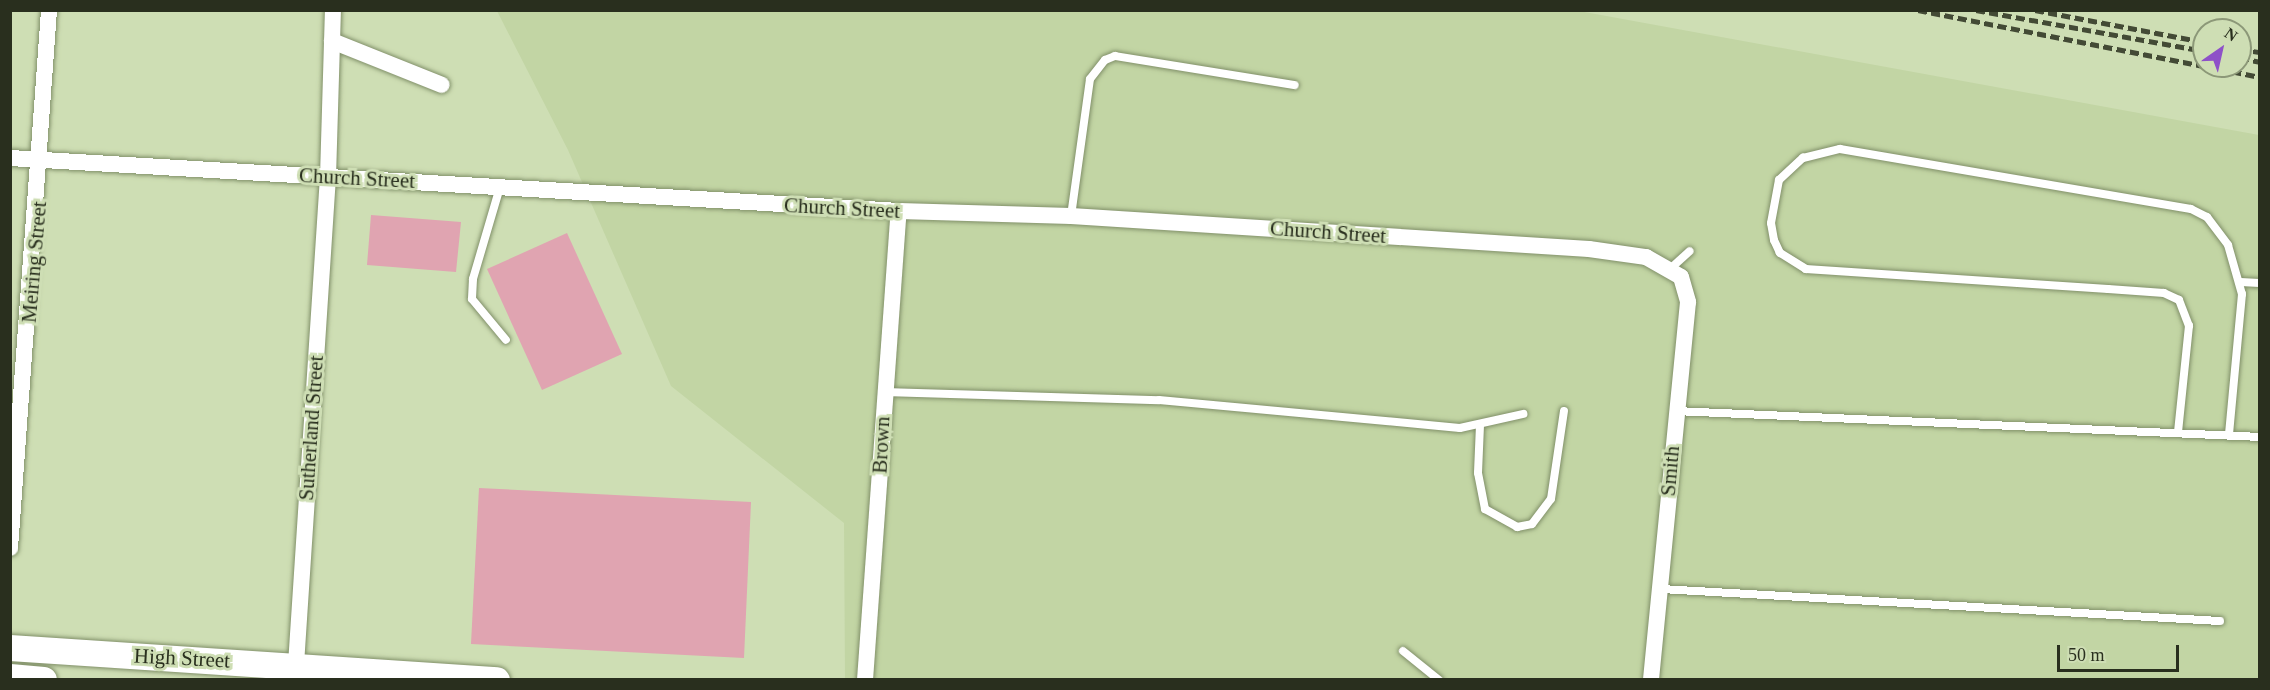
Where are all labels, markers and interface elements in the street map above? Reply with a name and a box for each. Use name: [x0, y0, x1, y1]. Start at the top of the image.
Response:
north arrow: [2192, 18, 2252, 78]
text: N: [2222, 24, 2241, 45]
street label: Church Street: [298, 162, 416, 194]
street label: Church Street: [783, 192, 901, 224]
street label: Meiring Street: [16, 200, 52, 324]
street label: Church Street: [1269, 215, 1387, 249]
street label: Sutherland Street: [293, 355, 329, 501]
street label: Brown: [867, 416, 895, 474]
street label: Smith: [1655, 445, 1685, 497]
scale bar: [2060, 633, 2182, 671]
street label: High Street: [133, 643, 231, 673]
text: 50 m: [2068, 645, 2105, 665]

